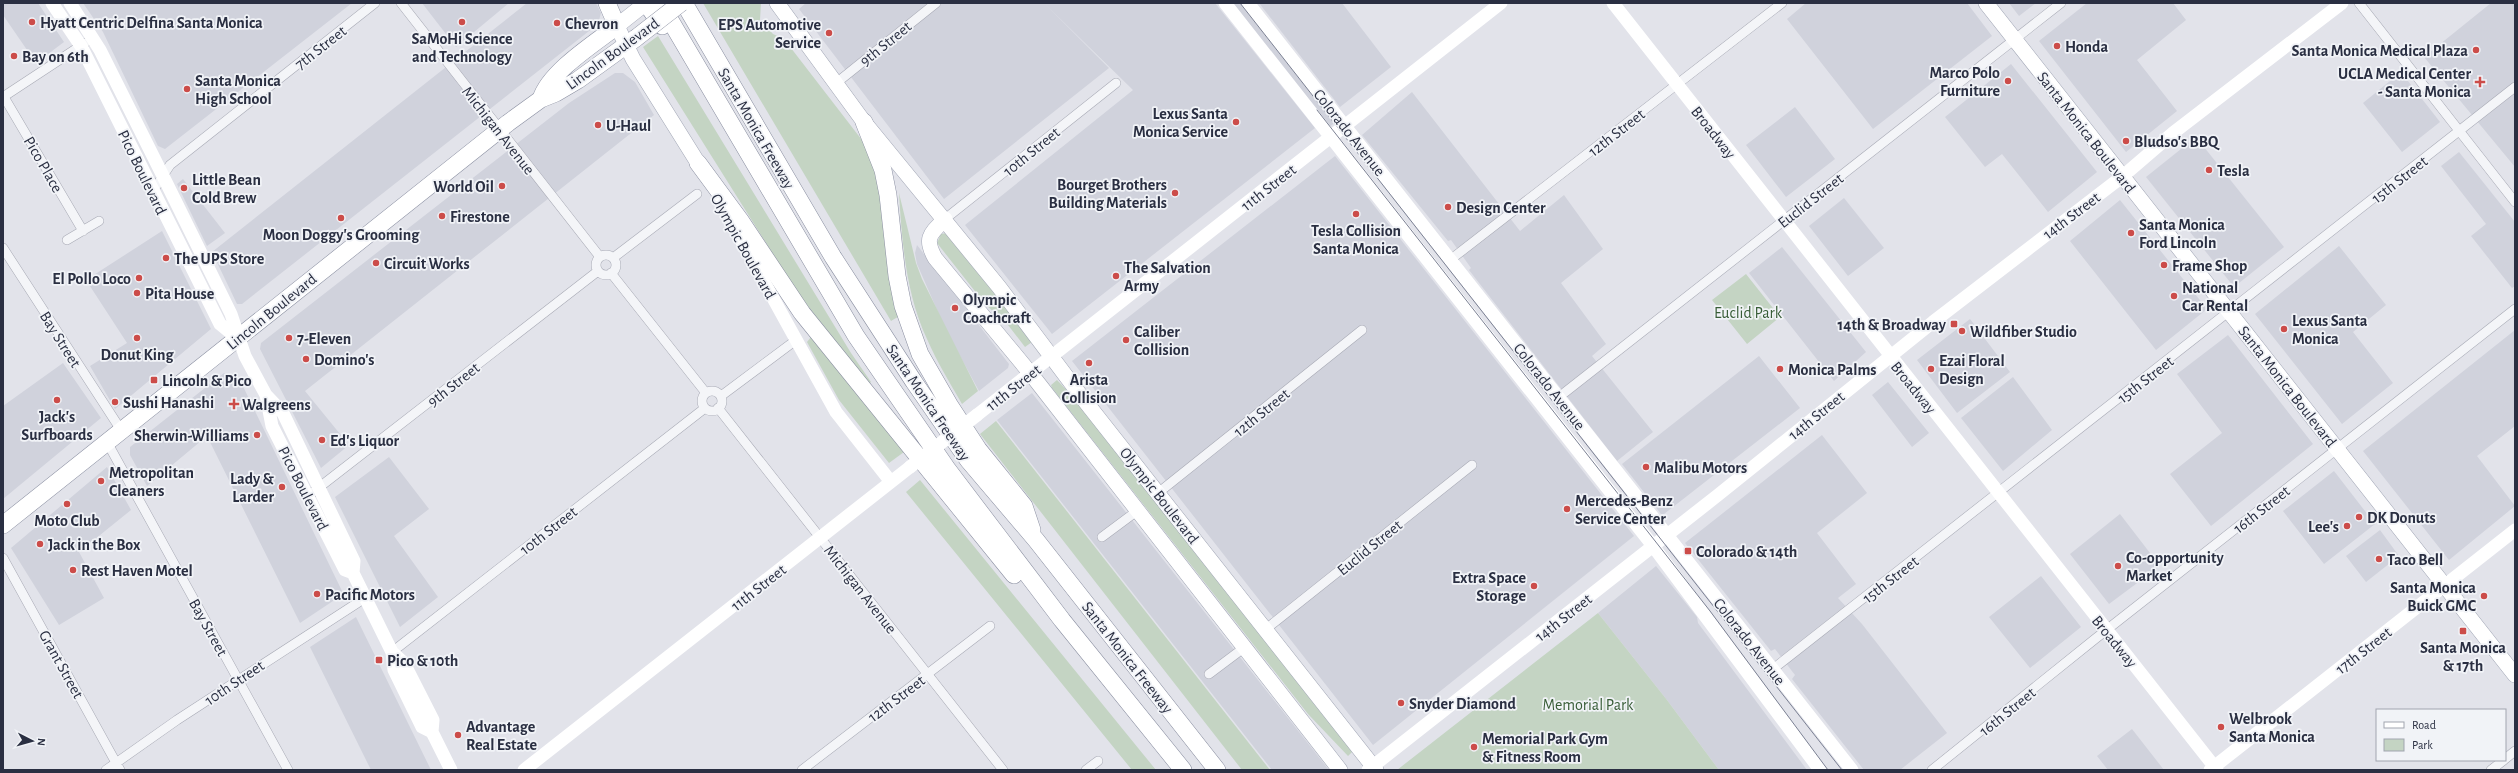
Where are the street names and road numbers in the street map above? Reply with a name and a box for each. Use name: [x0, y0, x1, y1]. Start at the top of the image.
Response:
street label: Lincoln Boulevard: [563, 15, 662, 93]
street label: 9th Street: [857, 18, 914, 69]
street label: 7th Street: [292, 23, 349, 73]
street label: Santa Monica Freeway: [714, 65, 797, 192]
street label: Santa Monica Boulevard: [2034, 69, 2138, 196]
street label: Michigan Avenue: [459, 83, 538, 178]
street label: Colorado Avenue: [1310, 86, 1388, 179]
street label: Broadway: [1687, 103, 1739, 163]
street label: 12th Street: [1585, 106, 1648, 160]
street label: 10th Street: [1000, 124, 1063, 179]
street label: Pico Boulevard: [115, 128, 169, 217]
street label: Pico Place: [21, 134, 66, 195]
street label: 15th Street: [2369, 153, 2431, 206]
street label: 11th Street: [1238, 162, 1299, 214]
street label: Euclid Street: [1775, 170, 1846, 231]
street label: 14th Street: [2040, 189, 2103, 242]
street label: Olympic Boulevard: [707, 191, 779, 302]
street label: Lincoln Boulevard: [224, 271, 320, 353]
street label: Bay Street: [36, 309, 84, 371]
street label: Santa Monica Boulevard: [2235, 323, 2339, 450]
street label: Colorado Avenue: [1510, 340, 1588, 433]
street label: Santa Monica Freeway: [882, 341, 973, 464]
street label: 15th Street: [2115, 353, 2177, 406]
street label: Broadway: [1887, 359, 1939, 417]
street label: 9th Street: [425, 360, 483, 410]
street label: 11th Street: [983, 362, 1044, 414]
street label: 12th Street: [1231, 386, 1293, 440]
street label: 14th Street: [1786, 388, 1848, 443]
street label: Pico Boulevard: [275, 444, 331, 533]
street label: Olympic Boulevard: [1116, 444, 1202, 547]
street label: 16th Street: [2230, 483, 2293, 537]
street label: 10th Street: [517, 504, 580, 558]
street label: Euclid Street: [1334, 517, 1405, 579]
street label: Michigan Avenue: [821, 542, 900, 637]
street label: 15th Street: [1860, 553, 1922, 606]
street label: 11th Street: [728, 562, 789, 614]
street label: 14th Street: [1532, 591, 1595, 645]
street label: Colorado Avenue: [1710, 595, 1788, 688]
street label: Bay Street: [185, 596, 230, 659]
street label: Santa Monica Freeway: [1078, 599, 1176, 717]
street label: Broadway: [2088, 613, 2140, 671]
street label: 17th Street: [2333, 624, 2395, 677]
street label: Grant Street: [36, 628, 86, 701]
street label: 10th Street: [202, 657, 267, 708]
street label: 12th Street: [865, 672, 928, 725]
street label: 16th Street: [1977, 685, 2039, 739]

